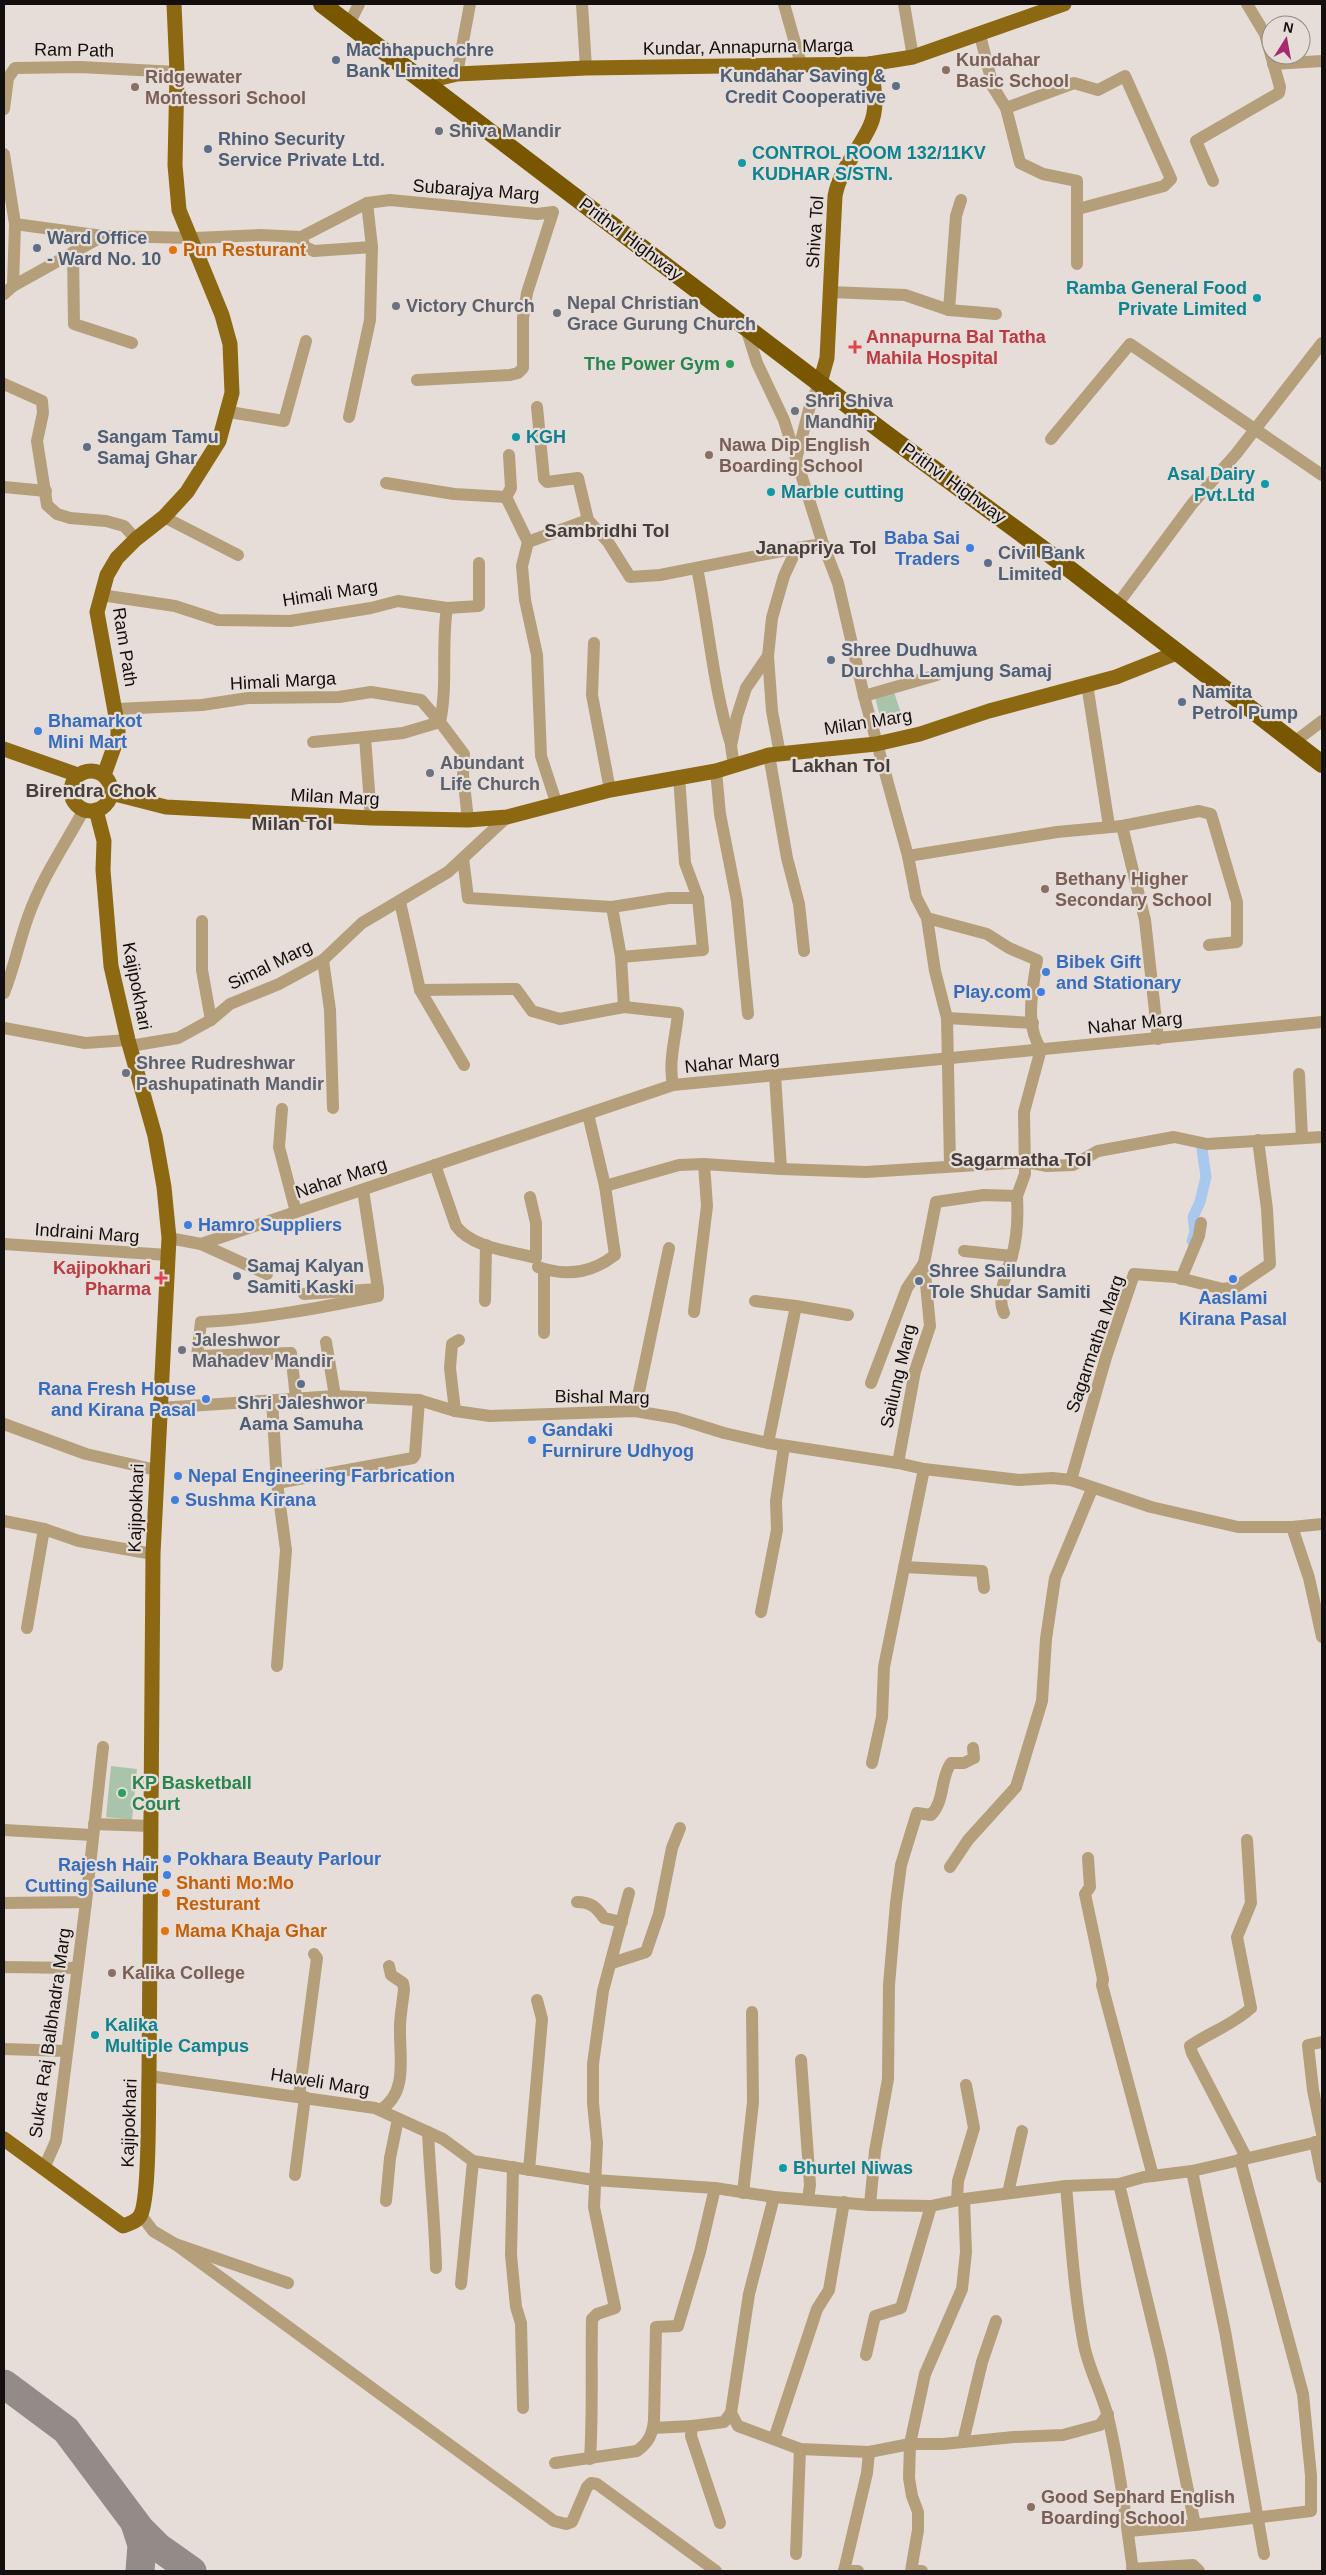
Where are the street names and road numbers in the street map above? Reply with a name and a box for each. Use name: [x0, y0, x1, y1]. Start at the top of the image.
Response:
street label: Kundar, Annapurna Marga: [643, 35, 854, 59]
street label: Ram Path: [34, 39, 114, 61]
street label: Subarajya Marg: [412, 176, 540, 204]
street label: Prithvi Highway: [575, 194, 687, 284]
street label: Shiva Tol: [802, 195, 828, 269]
street label: Prithvi Highway: [898, 438, 1010, 528]
street label: Himali Marg: [281, 576, 379, 610]
street label: Ram Path: [109, 606, 141, 688]
street label: Himali Marga: [230, 668, 337, 694]
street label: Milan Marg: [822, 705, 914, 739]
street label: Milan Marg: [290, 785, 380, 809]
street label: Simal Marg: [225, 936, 315, 994]
street label: Kajipokhari: [119, 940, 155, 1032]
street label: Nahar Marg: [1087, 1008, 1183, 1038]
street label: Nahar Marg: [684, 1047, 780, 1077]
street label: Nahar Marg: [293, 1154, 389, 1202]
street label: Indraini Marg: [34, 1219, 140, 1247]
street label: Sagarmatha Marg: [1062, 1273, 1128, 1415]
street label: Sailung Marg: [876, 1322, 920, 1430]
street label: Bishal Marg: [554, 1386, 650, 1408]
street label: Kajipokhari: [124, 1463, 148, 1553]
street label: Sukra Raj Balbhadra Marg: [25, 1927, 75, 2139]
street label: Haweli Marg: [269, 2064, 371, 2100]
street label: Kajipokhari: [117, 2078, 141, 2168]

